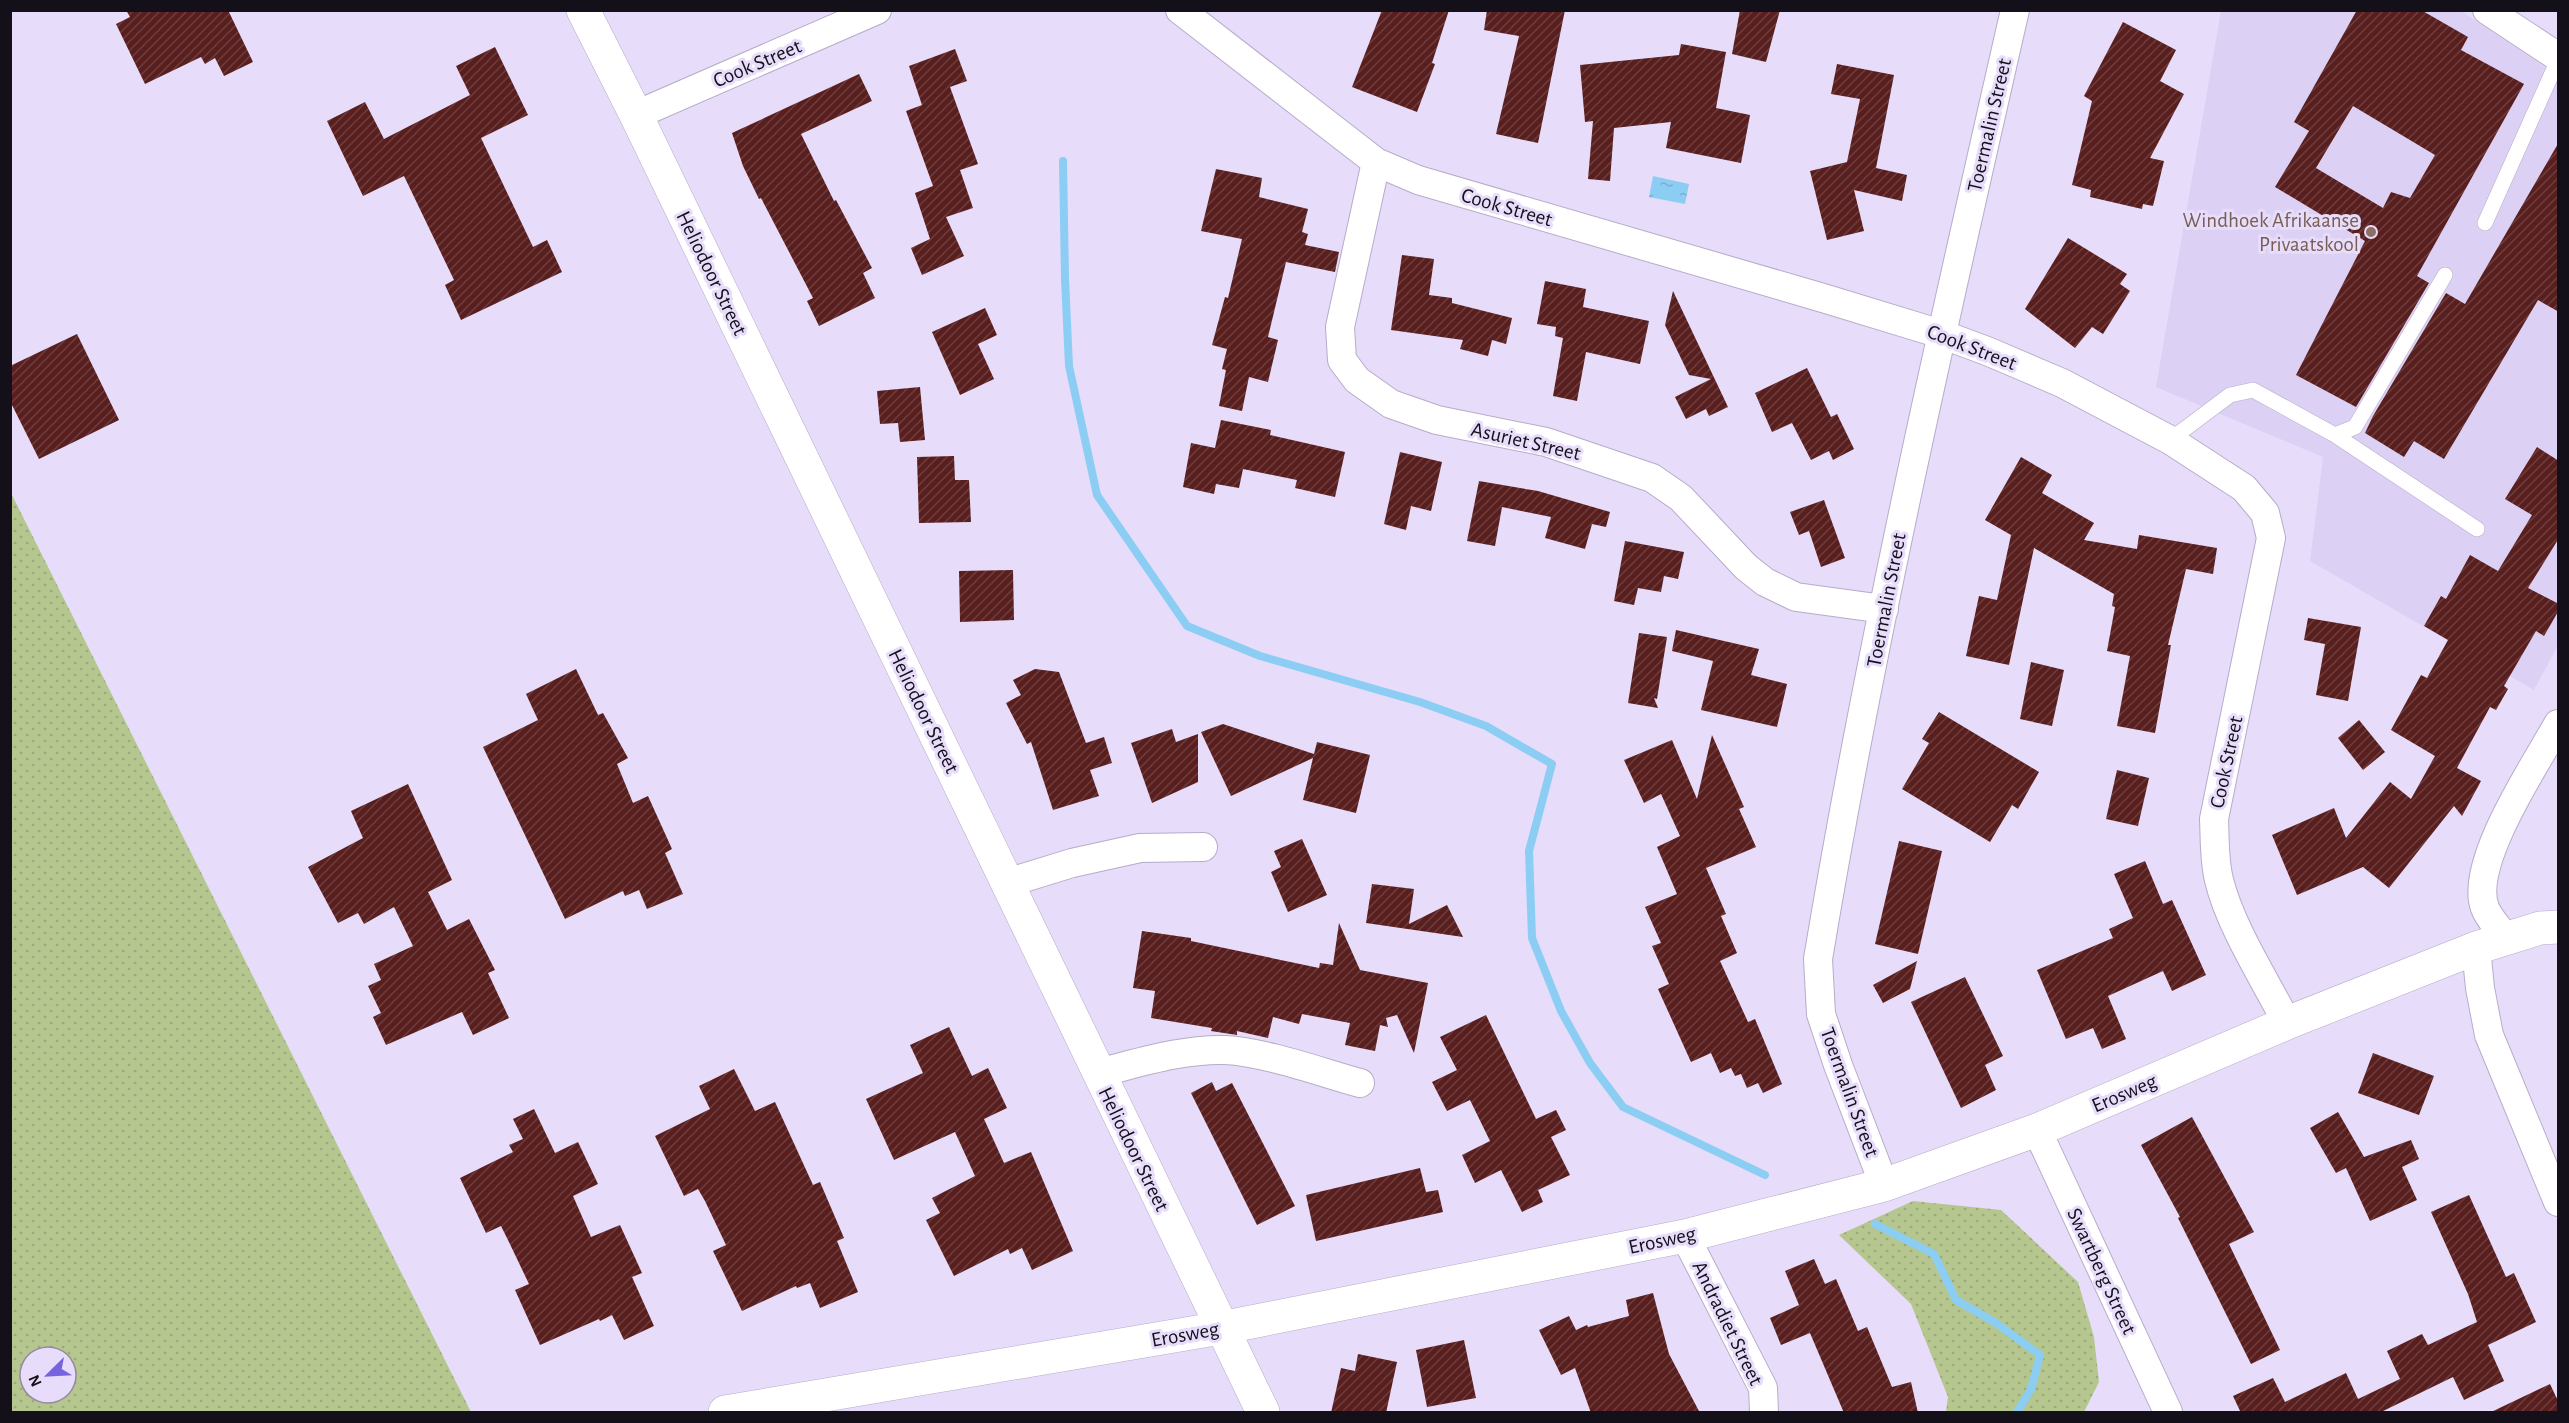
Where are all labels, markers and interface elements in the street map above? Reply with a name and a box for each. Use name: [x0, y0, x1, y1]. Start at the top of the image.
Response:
street label: Cook Street: [710, 35, 805, 91]
street label: Toermalin Street: [1964, 56, 2015, 194]
street label: Cook Street: [1459, 184, 1555, 231]
street label: Heliodoor Street: [672, 208, 751, 339]
place label: Windhoek Afrikaanse Privaatskool: [2182, 210, 2359, 255]
marker: Windhoek Afrikaanse Privaatskool: [2364, 225, 2378, 239]
street label: Cook Street: [1924, 321, 2020, 374]
street label: Asuriet Street: [1469, 419, 1583, 464]
street label: Toermalin Street: [1863, 531, 1910, 669]
street label: Heliodoor Street: [884, 646, 963, 777]
street label: Cook Street: [2206, 714, 2247, 810]
street label: Toermalin Street: [1816, 1025, 1883, 1160]
street label: Erosweg: [2089, 1070, 2160, 1116]
street label: Heliodoor Street: [1094, 1084, 1173, 1215]
street label: Swartberg Street: [2063, 1205, 2140, 1338]
street label: Erosweg: [1627, 1223, 1698, 1258]
street label: Andradiet Street: [1688, 1258, 1767, 1389]
street label: Erosweg: [1150, 1318, 1221, 1351]
north arrow: [18, 1345, 78, 1405]
text: N: [26, 1372, 45, 1389]

